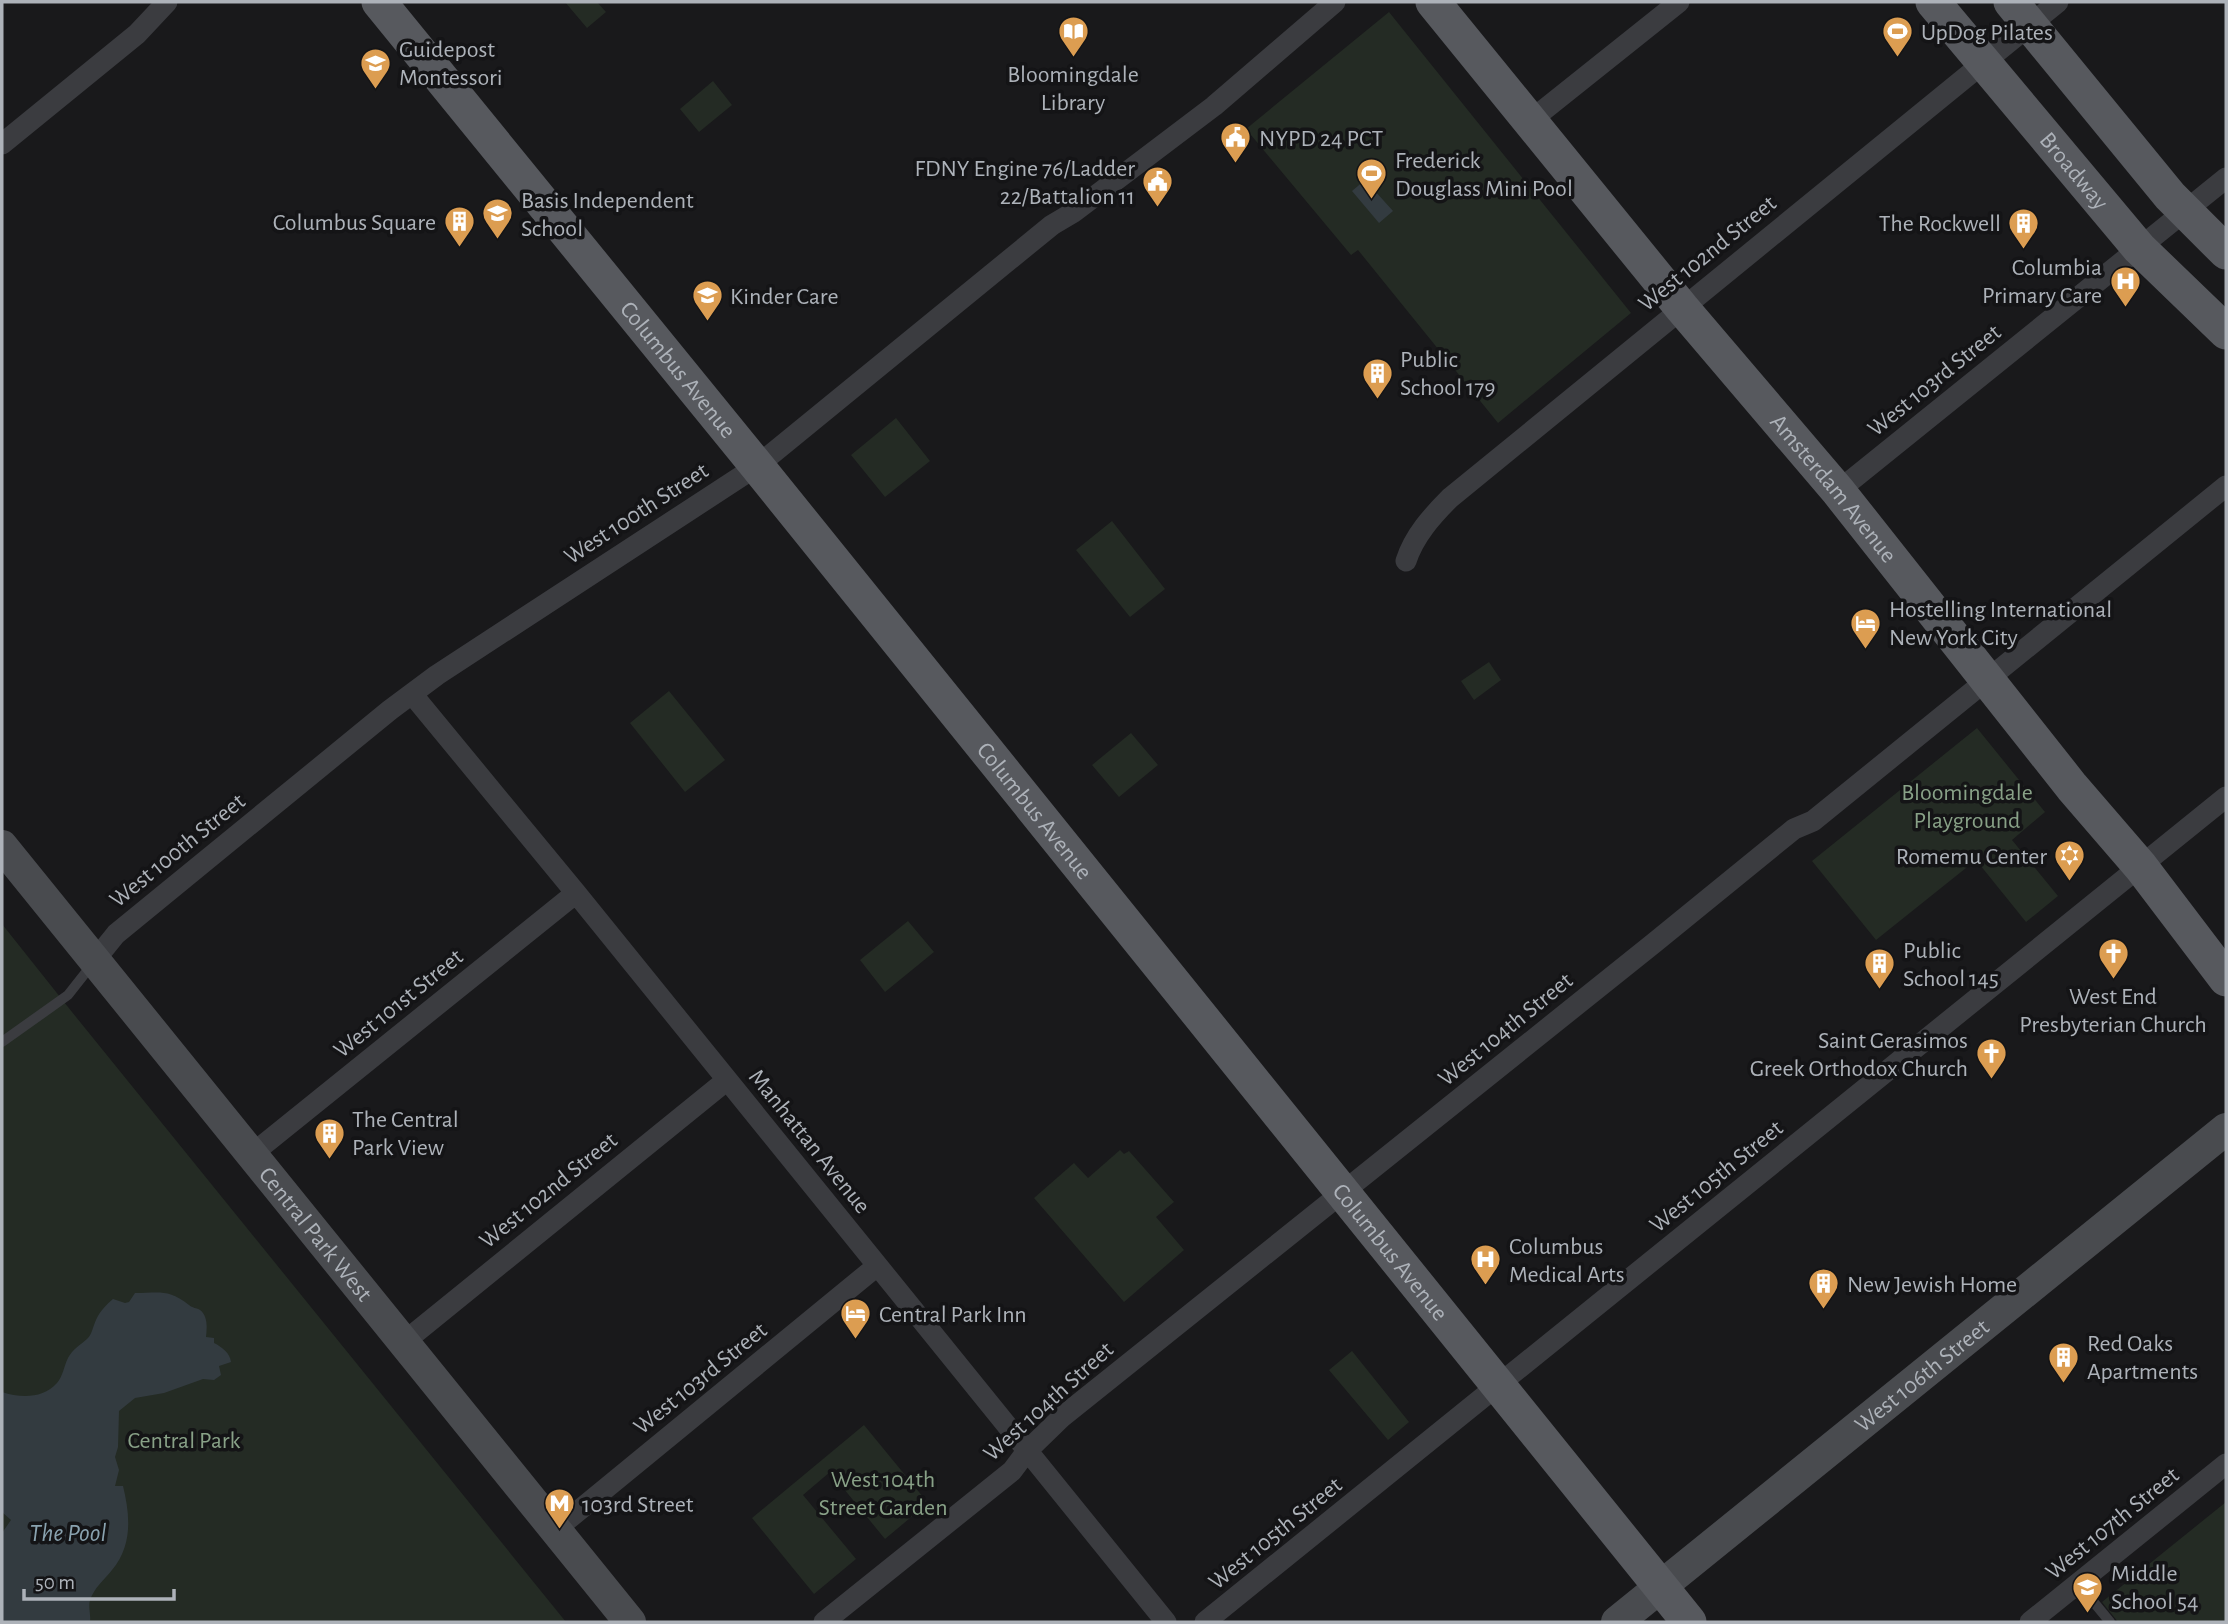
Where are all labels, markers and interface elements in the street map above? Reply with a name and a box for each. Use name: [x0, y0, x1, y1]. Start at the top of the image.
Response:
library icon: Bloomingdale Library: [1056, 15, 1090, 59]
sports icon: UpDog Pilates: [1881, 15, 1915, 59]
place label: UpDog Pilates: [1921, 21, 2053, 45]
place label: Guidepost Montessori: [399, 38, 503, 90]
school or university icon: Guidepost Montessori: [359, 46, 393, 90]
place label: Bloomingdale Library: [1007, 63, 1139, 115]
public building icon: NYPD 24 PCT: [1219, 121, 1253, 165]
place label: NYPD 24 PCT: [1259, 127, 1383, 151]
street label: Broadway: [2035, 128, 2112, 214]
place label: Frederick Douglass Mini Pool: [1395, 149, 1573, 201]
place label: FDNY Engine 76/Ladder 22/Battalion 11: [915, 157, 1135, 209]
sports icon: Frederick Douglass Mini Pool: [1355, 157, 1389, 201]
public building icon: FDNY Engine 76/Ladder 22/Battalion 11: [1141, 165, 1175, 209]
place label: Basis Independent School: [521, 189, 694, 241]
street label: West 102nd Street: [1634, 191, 1781, 316]
school or university icon: Basis Independent School: [481, 197, 515, 241]
building icon: Columbus Square: [442, 205, 476, 249]
building icon: The Rockwell: [2007, 206, 2041, 250]
place label: Columbus Square: [273, 211, 436, 235]
place label: The Rockwell: [1879, 212, 2001, 236]
place label: Columbia Primary Care: [1982, 256, 2102, 308]
hospital icon: Columbia Primary Care: [2108, 264, 2142, 308]
school or university icon: Kinder Care: [690, 279, 724, 323]
place label: Kinder Care: [730, 285, 839, 309]
street label: Columbus Avenue: [615, 297, 740, 443]
street label: West 103rd Street: [1864, 320, 2006, 442]
place label: Public School 179: [1400, 348, 1496, 400]
building icon: Public School 179: [1360, 356, 1394, 400]
street label: Amsterdam Avenue: [1765, 410, 1901, 567]
street label: West 100th Street: [560, 458, 713, 569]
place label: Hostelling International New York City: [1889, 598, 2112, 650]
hotel icon: Hostelling International New York City: [1849, 606, 1883, 650]
street label: Columbus Avenue: [972, 738, 1096, 884]
park label: Bloomingdale Playground: [1901, 781, 2033, 833]
street label: West 100th Street: [106, 789, 250, 912]
synagogue icon: Romemu Center: [2053, 839, 2087, 883]
place label: Romemu Center: [1896, 845, 2047, 869]
church icon: West End Presbyterian Church: [2096, 937, 2130, 981]
place label: Public School 145: [1903, 939, 1999, 991]
street label: West 101st Street: [330, 944, 468, 1063]
building icon: Public School 145: [1863, 947, 1897, 991]
street label: West 104th Street: [1434, 968, 1578, 1091]
place label: West End Presbyterian Church: [2019, 985, 2207, 1037]
place label: Saint Gerasimos Greek Orthodox Church: [1750, 1029, 1968, 1081]
church icon: Saint Gerasimos Greek Orthodox Church: [1974, 1037, 2008, 1081]
street label: Manhattan Avenue: [744, 1065, 875, 1218]
place label: The Central Park View: [352, 1108, 459, 1160]
building icon: The Central Park View: [312, 1116, 346, 1160]
street label: West 105th Street: [1646, 1116, 1788, 1238]
street label: West 102nd Street: [475, 1128, 622, 1253]
street label: Central Park West: [254, 1163, 377, 1306]
street label: Columbus Avenue: [1328, 1179, 1452, 1326]
place label: Columbus Medical Arts: [1509, 1235, 1625, 1287]
hospital icon: Columbus Medical Arts: [1469, 1243, 1503, 1287]
building icon: New Jewish Home: [1807, 1267, 1841, 1311]
place label: New Jewish Home: [1847, 1273, 2017, 1297]
hotel icon: Central Park Inn: [839, 1297, 873, 1341]
place label: Central Park Inn: [879, 1303, 1027, 1327]
street label: West 106th Street: [1851, 1315, 1994, 1437]
street label: West 103rd Street: [630, 1318, 772, 1440]
place label: Red Oaks Apartments: [2087, 1332, 2198, 1384]
street label: West 104th Street: [979, 1337, 1118, 1466]
building icon: Red Oaks Apartments: [2047, 1340, 2081, 1384]
park label: Central Park: [127, 1429, 241, 1453]
street label: West 107th Street: [2042, 1463, 2184, 1585]
park label: West 104th Street Garden: [818, 1468, 948, 1520]
street label: West 105th Street: [1205, 1473, 1347, 1595]
metro station icon: 103rd Street: [542, 1487, 576, 1531]
place label: 103rd Street: [582, 1493, 694, 1517]
water label: The Pool: [29, 1520, 107, 1546]
scale bar: [24, 1558, 175, 1602]
place label: Middle School 54: [2111, 1562, 2199, 1614]
school or university icon: Middle School 54: [2071, 1570, 2105, 1614]
text: 50 m: [35, 1572, 75, 1593]

